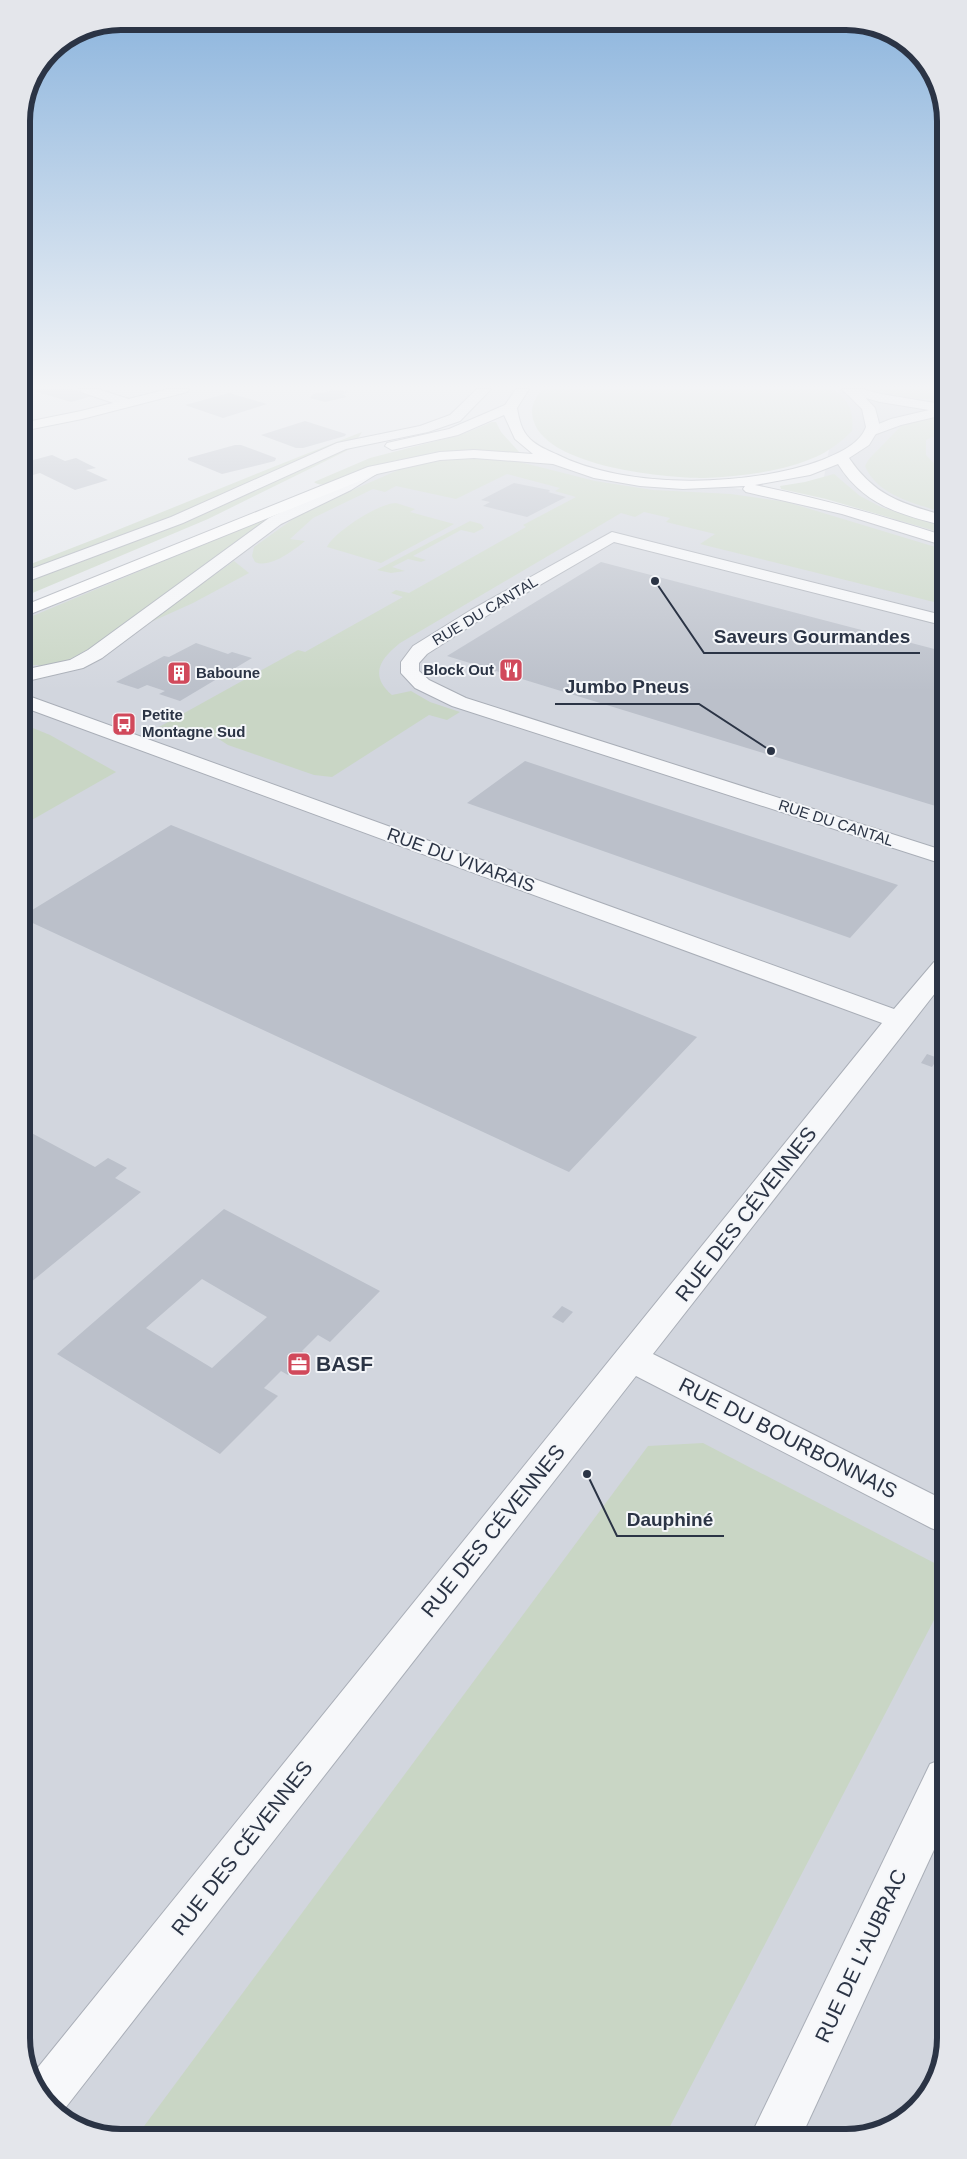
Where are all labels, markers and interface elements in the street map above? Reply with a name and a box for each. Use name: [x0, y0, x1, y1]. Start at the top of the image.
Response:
street label: RUE DU CANTAL: [429, 572, 540, 649]
callout: Saveurs Gourmandes: [704, 619, 920, 653]
text: Saveurs Gourmandes: [714, 626, 910, 647]
restaurant icon: Block Out: [498, 657, 524, 683]
building icon: Baboune: [166, 660, 192, 686]
place label: Block Out: [423, 661, 494, 678]
place label: Baboune: [196, 664, 260, 681]
callout: Jumbo Pneus: [555, 670, 699, 704]
text: Jumbo Pneus: [565, 676, 689, 697]
place label: Petite Montagne Sud: [142, 706, 245, 740]
bus stop icon: Petite Montagne Sud: [111, 711, 137, 737]
street label: RUE DU CANTAL: [777, 796, 896, 849]
street label: RUE DU VIVARAIS: [384, 824, 538, 896]
street label: RUE DES CÉVENNES: [670, 1122, 821, 1305]
office icon: BASF: [286, 1351, 312, 1377]
place label: BASF: [316, 1352, 373, 1375]
street label: RUE DU BOURBONNAIS: [675, 1372, 901, 1503]
street label: RUE DES CÉVENNES: [416, 1440, 569, 1621]
callout: Dauphiné: [617, 1502, 724, 1536]
text: Dauphiné: [627, 1509, 713, 1530]
street label: RUE DES CÉVENNES: [166, 1756, 317, 1939]
street label: RUE DE L'AUBRAC: [810, 1866, 911, 2046]

